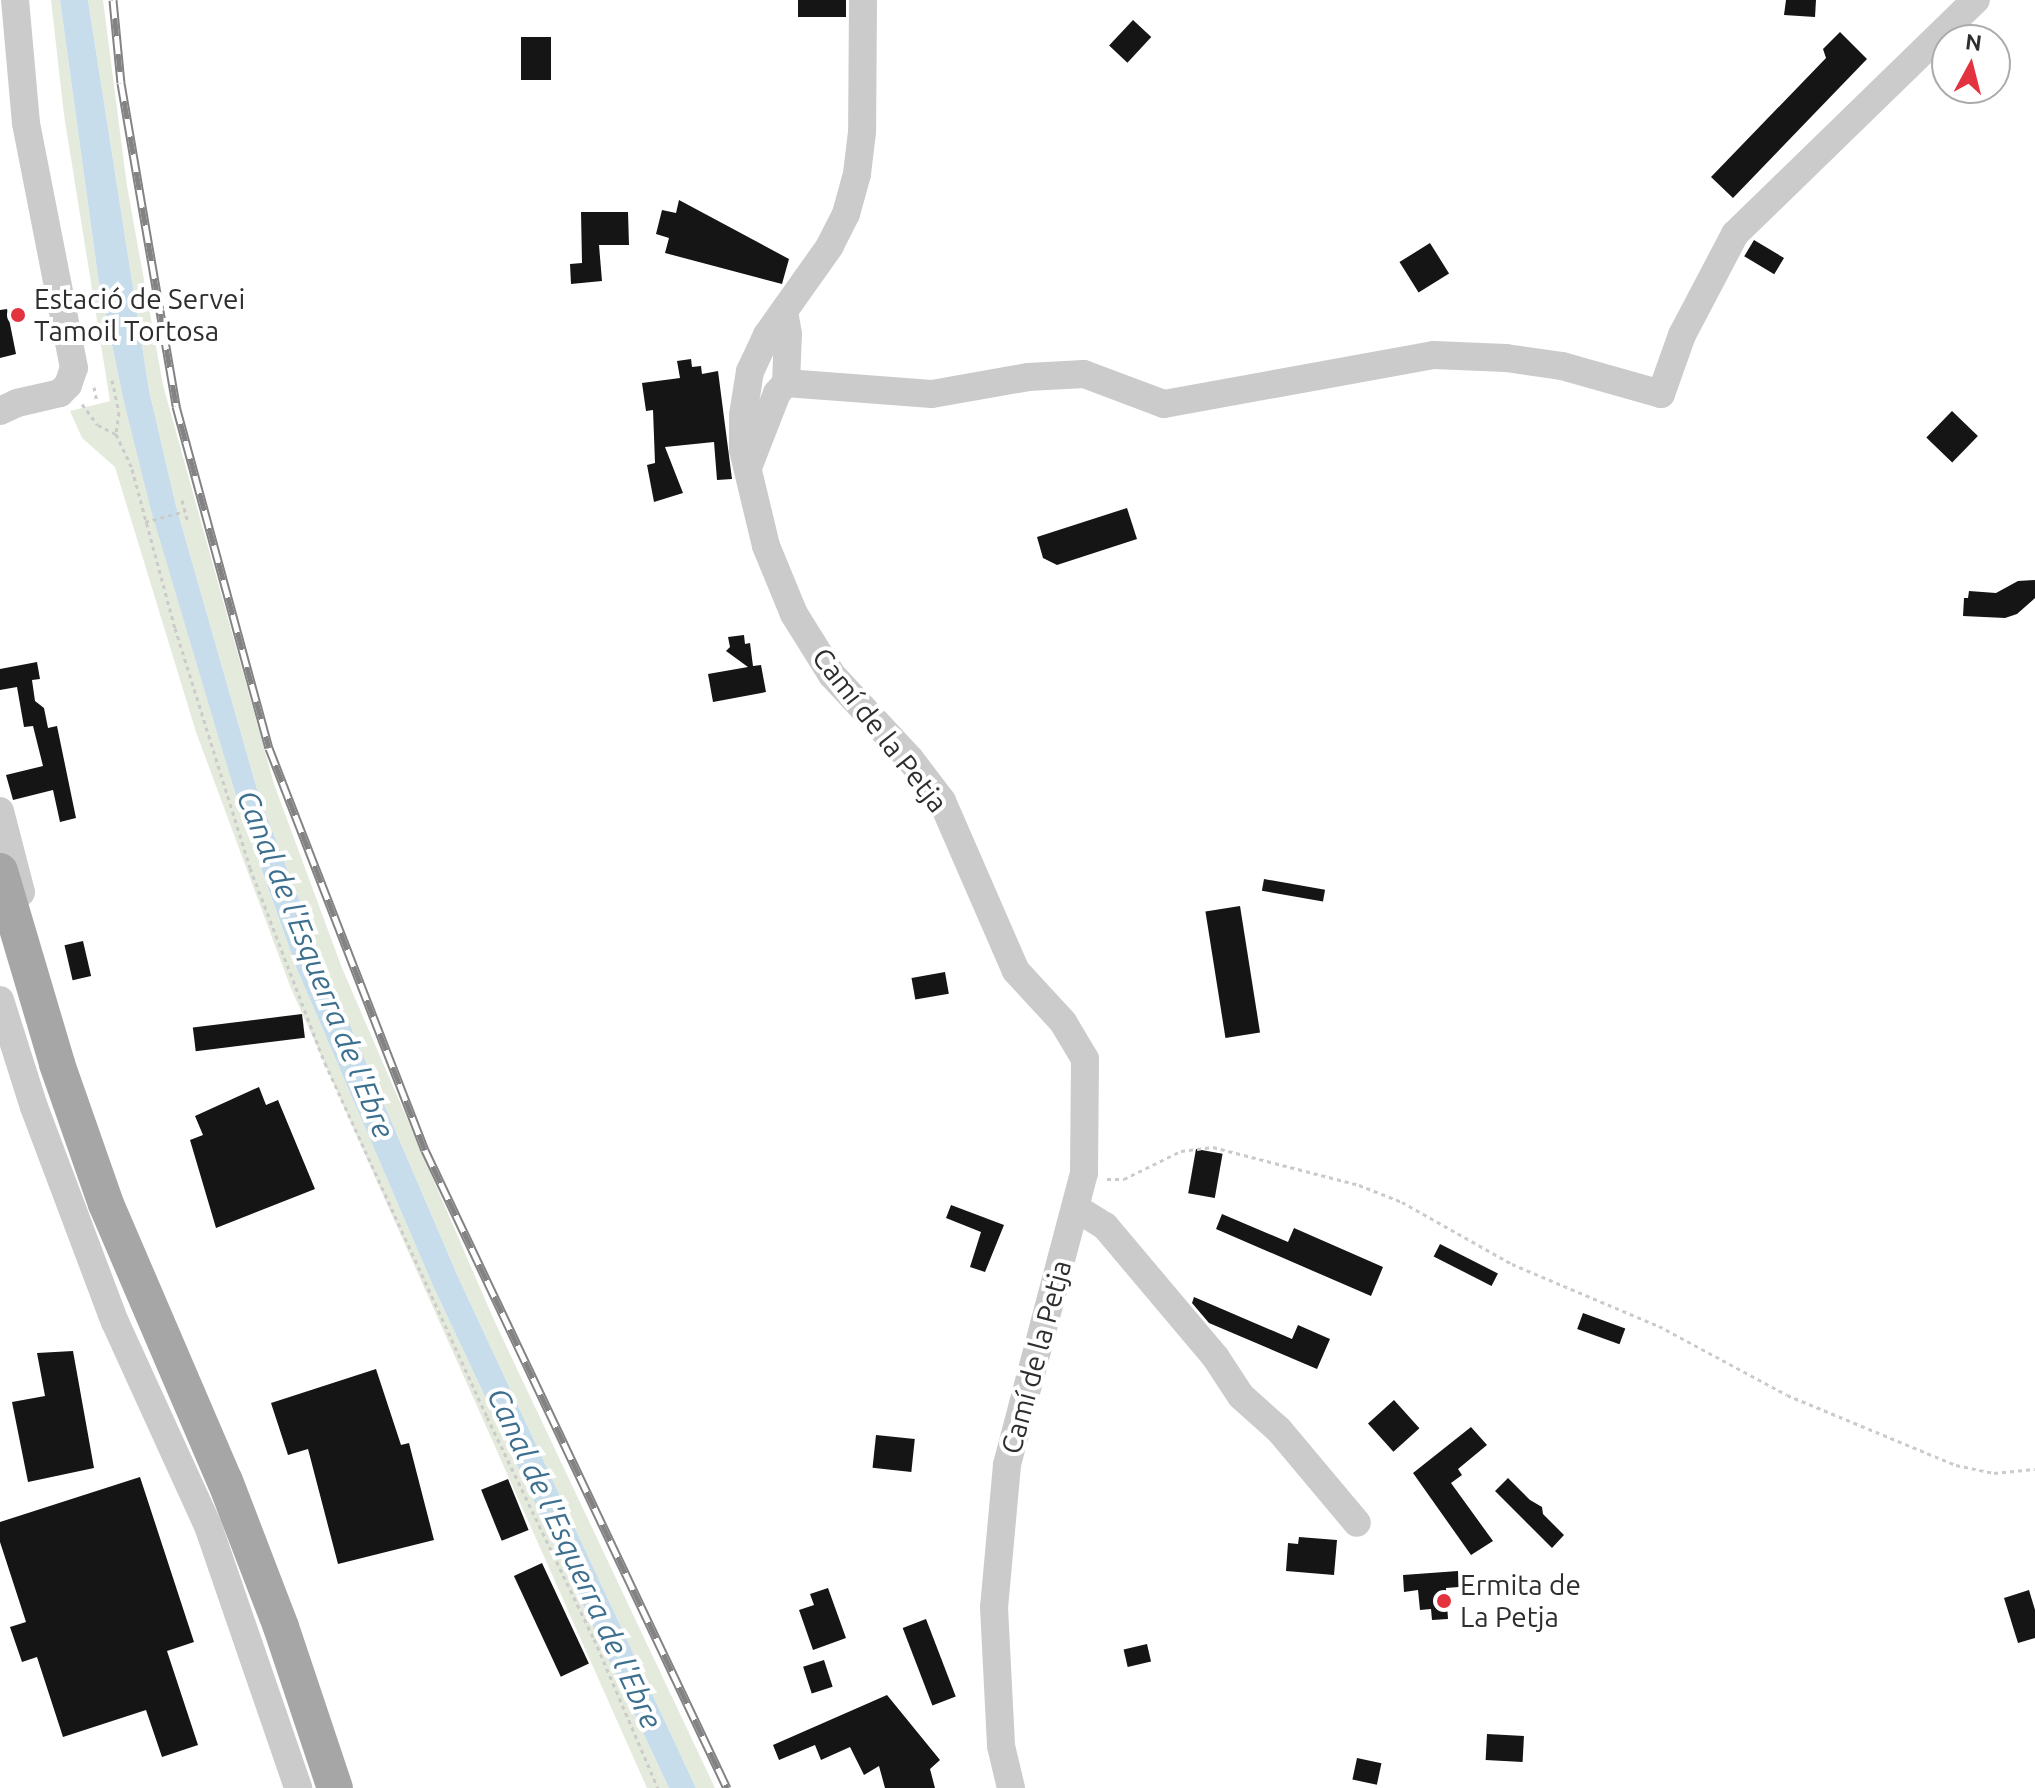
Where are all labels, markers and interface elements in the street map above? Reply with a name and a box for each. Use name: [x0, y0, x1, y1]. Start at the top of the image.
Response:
north arrow: [1931, 24, 2011, 104]
text: N: [1964, 28, 1983, 55]
place label: Estació de Servei Tamoil Tortosa: [34, 282, 245, 348]
marker: Estació de Servei Tamoil Tortosa: [9, 306, 27, 324]
street label: Camí de la Petja: [805, 641, 955, 819]
water label: Canal de l'Esquerra de l'Ebre: [230, 785, 402, 1143]
street label: Camí de la Petja: [994, 1256, 1078, 1458]
water label: Canal de l'Esquerra de l'Ebre: [480, 1382, 670, 1734]
place label: Ermita de La Petja: [1460, 1568, 1581, 1634]
marker: Ermita de La Petja: [1435, 1592, 1453, 1610]

